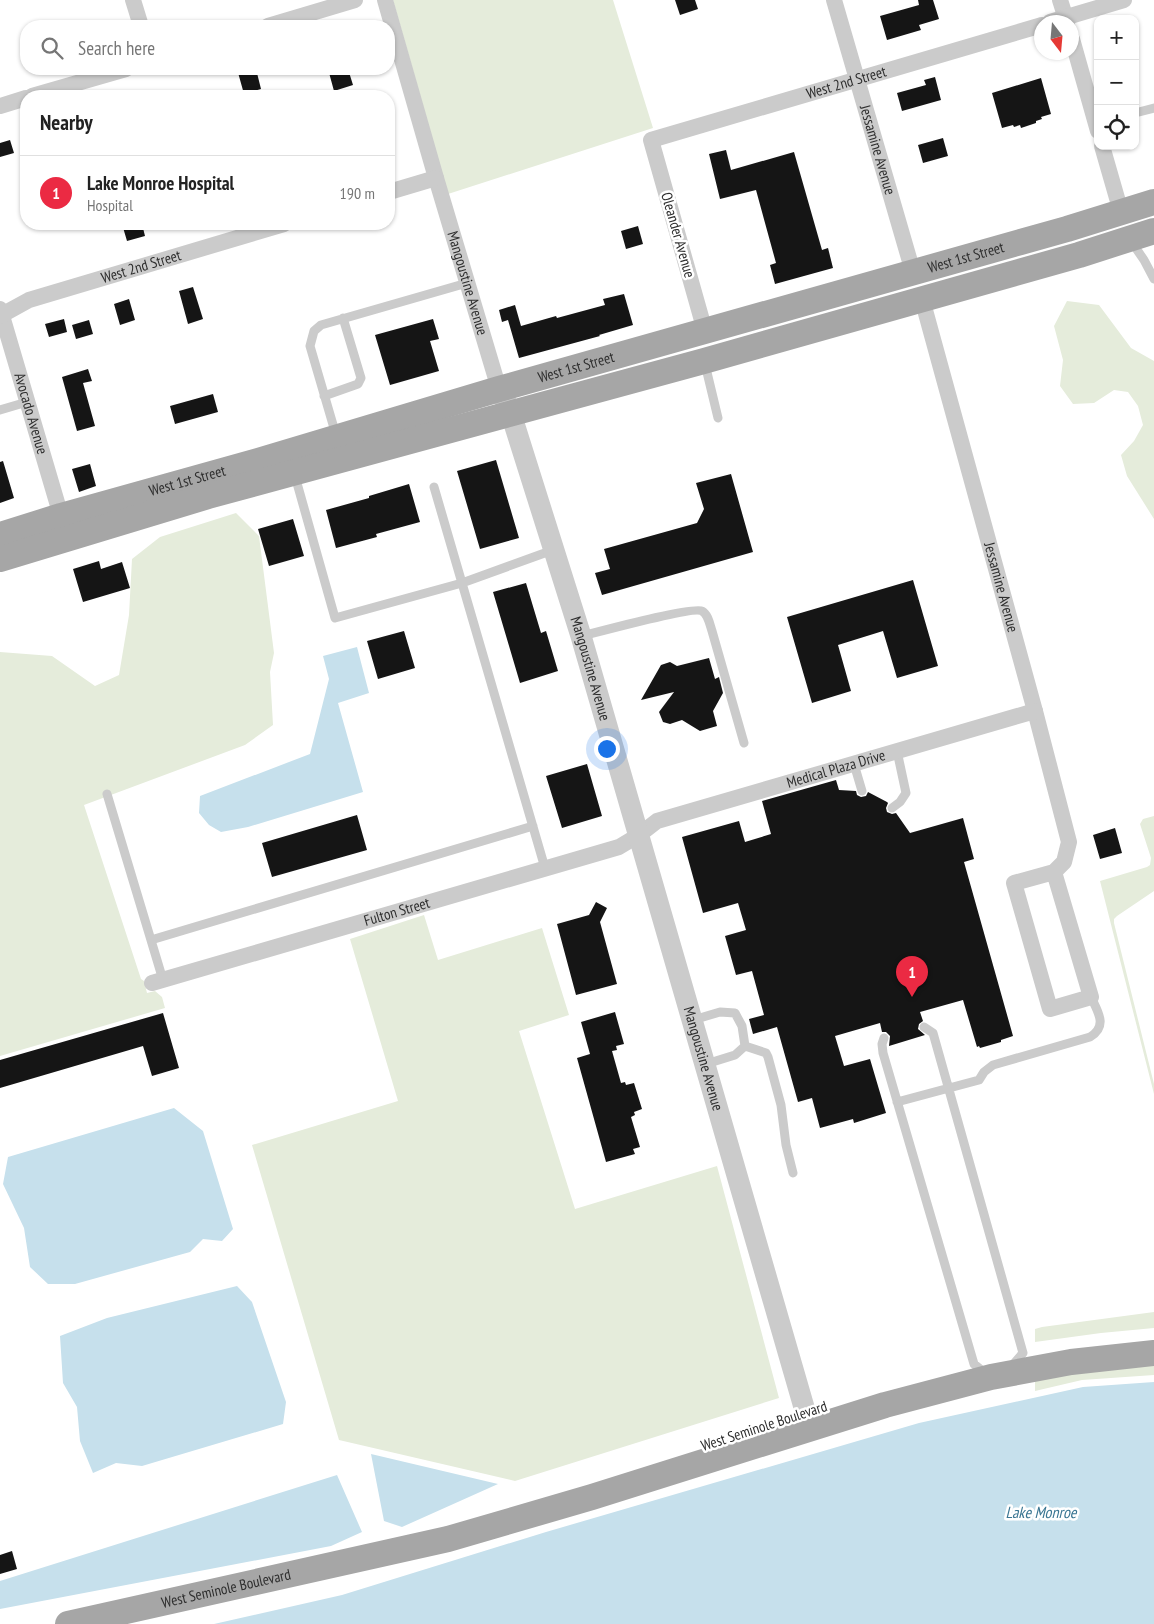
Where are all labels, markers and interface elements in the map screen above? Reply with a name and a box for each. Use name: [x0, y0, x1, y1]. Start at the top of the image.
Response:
north arrow: [1034, 15, 1079, 60]
map controls: [1094, 15, 1139, 150]
button: +: [1094, 15, 1139, 60]
search box: [20, 20, 395, 75]
icon: search: [38, 34, 66, 62]
text: Search here: [78, 36, 155, 60]
button: −: [1094, 60, 1139, 105]
street label: West 2nd Street: [804, 61, 888, 103]
street label: Jessamine Avenue: [856, 102, 900, 197]
button: locate: [1094, 105, 1139, 150]
text: Nearby: [40, 109, 93, 136]
text: Lake Monroe Hospital: [87, 171, 234, 195]
text: 1: [52, 183, 60, 203]
text: 190 m: [340, 183, 375, 203]
street label: Oleander Avenue: [657, 190, 700, 280]
text: Hospital: [87, 195, 133, 215]
street label: Mangoustine Avenue: [443, 229, 492, 337]
street label: West 1st Street: [925, 237, 1006, 277]
street label: West 2nd Street: [99, 245, 183, 287]
street label: West 1st Street: [536, 347, 616, 387]
street label: Avocado Avenue: [10, 370, 52, 456]
street label: West 1st Street: [147, 461, 227, 500]
street label: Jessamine Avenue: [980, 539, 1023, 634]
street label: Mangoustine Avenue: [566, 614, 615, 723]
your location: [594, 736, 620, 762]
street label: Medical Plaza Drive: [784, 745, 887, 792]
street label: Fulton Street: [362, 893, 432, 930]
pin: 1: [896, 956, 928, 997]
street label: Mangoustine Avenue: [680, 1004, 728, 1113]
street label: West Seminole Boulevard: [698, 1396, 829, 1455]
water label: Lake Monroe: [1006, 1502, 1078, 1522]
street label: West Seminole Boulevard: [160, 1564, 292, 1612]

